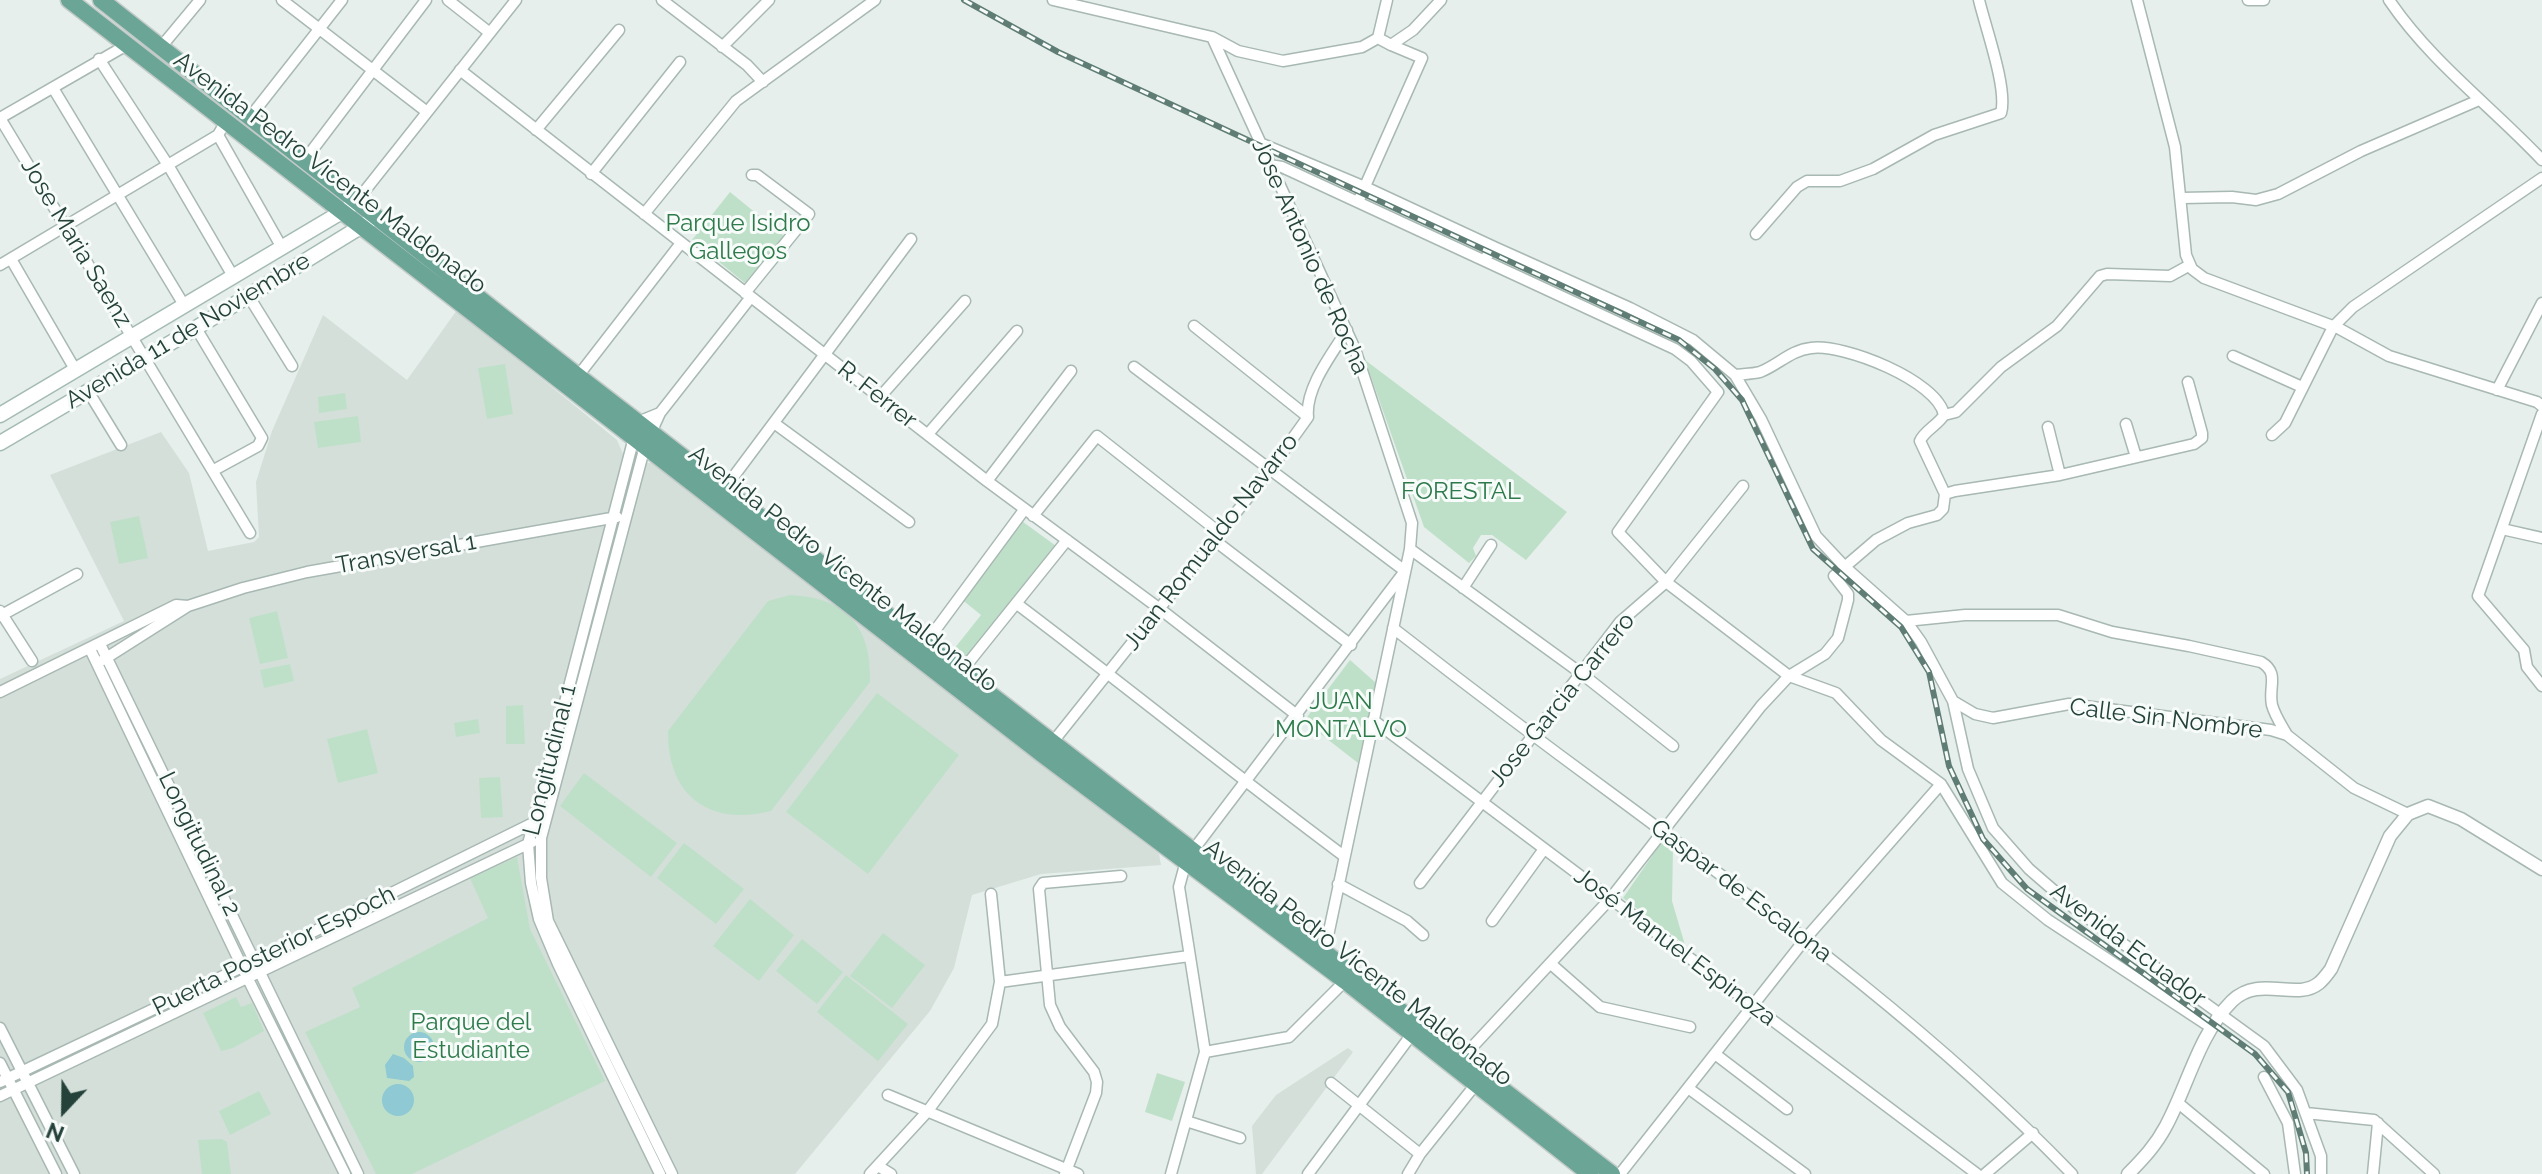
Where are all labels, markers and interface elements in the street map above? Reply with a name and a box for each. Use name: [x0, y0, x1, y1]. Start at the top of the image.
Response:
street label: Avenida Pedro Vicente Maldonado: [168, 46, 492, 300]
street label: Jose Antonio de Rocha: [1245, 135, 1375, 379]
street label: Jose Maria Saenz: [14, 153, 138, 333]
park label: Parque Isidro Gallegos: [665, 210, 811, 266]
street label: Avenida 11 de Noviembre: [60, 246, 316, 416]
street label: R. Ferrer: [832, 355, 922, 435]
street label: Juan Romualdo Navarro: [1117, 428, 1305, 656]
street label: Avenida Pedro Vicente Maldonado: [683, 439, 1003, 699]
park label: FORESTAL: [1401, 478, 1521, 506]
street label: Transversal 1: [334, 528, 478, 580]
street label: Jose Garcia Carrero: [1483, 607, 1641, 793]
street label: Longitudinal 1: [517, 682, 583, 838]
park label: JUAN MONTALVO: [1275, 688, 1407, 744]
street label: Calle Sin Nombre: [2068, 693, 2264, 745]
street label: Longitudinal 2: [152, 767, 246, 921]
street label: Gaspar de Escalona: [1645, 813, 1837, 969]
street label: Avenida Pedro Vicente Maldonado: [1198, 833, 1518, 1093]
street label: José Manuel Espinoza: [1568, 862, 1782, 1032]
street label: Avenida Ecuador: [2044, 877, 2212, 1013]
street label: Puerta Posterior Espoch: [148, 880, 400, 1022]
park label: Parque del Estudiante: [411, 1009, 531, 1065]
north arrow: [24, 1070, 104, 1150]
text: N: [42, 1117, 68, 1147]

